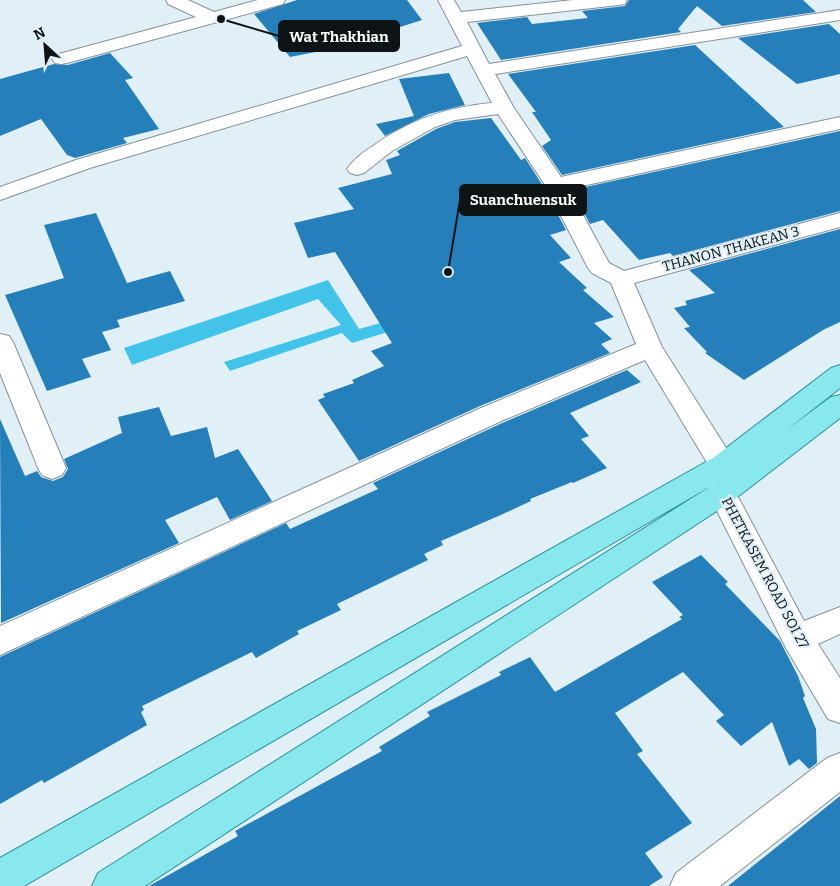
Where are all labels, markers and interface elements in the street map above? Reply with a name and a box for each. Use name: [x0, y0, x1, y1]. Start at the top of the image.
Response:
north arrow: [20, 20, 70, 70]
callout: Wat Thakhian: [279, 21, 399, 51]
text: N: [31, 24, 48, 44]
text: Wat Thakhian: [289, 28, 389, 46]
callout: Suanchuensuk: [460, 185, 586, 215]
text: Suanchuensuk: [470, 191, 576, 209]
street label: THANON THAKEAN 3: [661, 223, 801, 275]
street label: PHETKASEM ROAD SOI 27: [718, 494, 812, 652]

